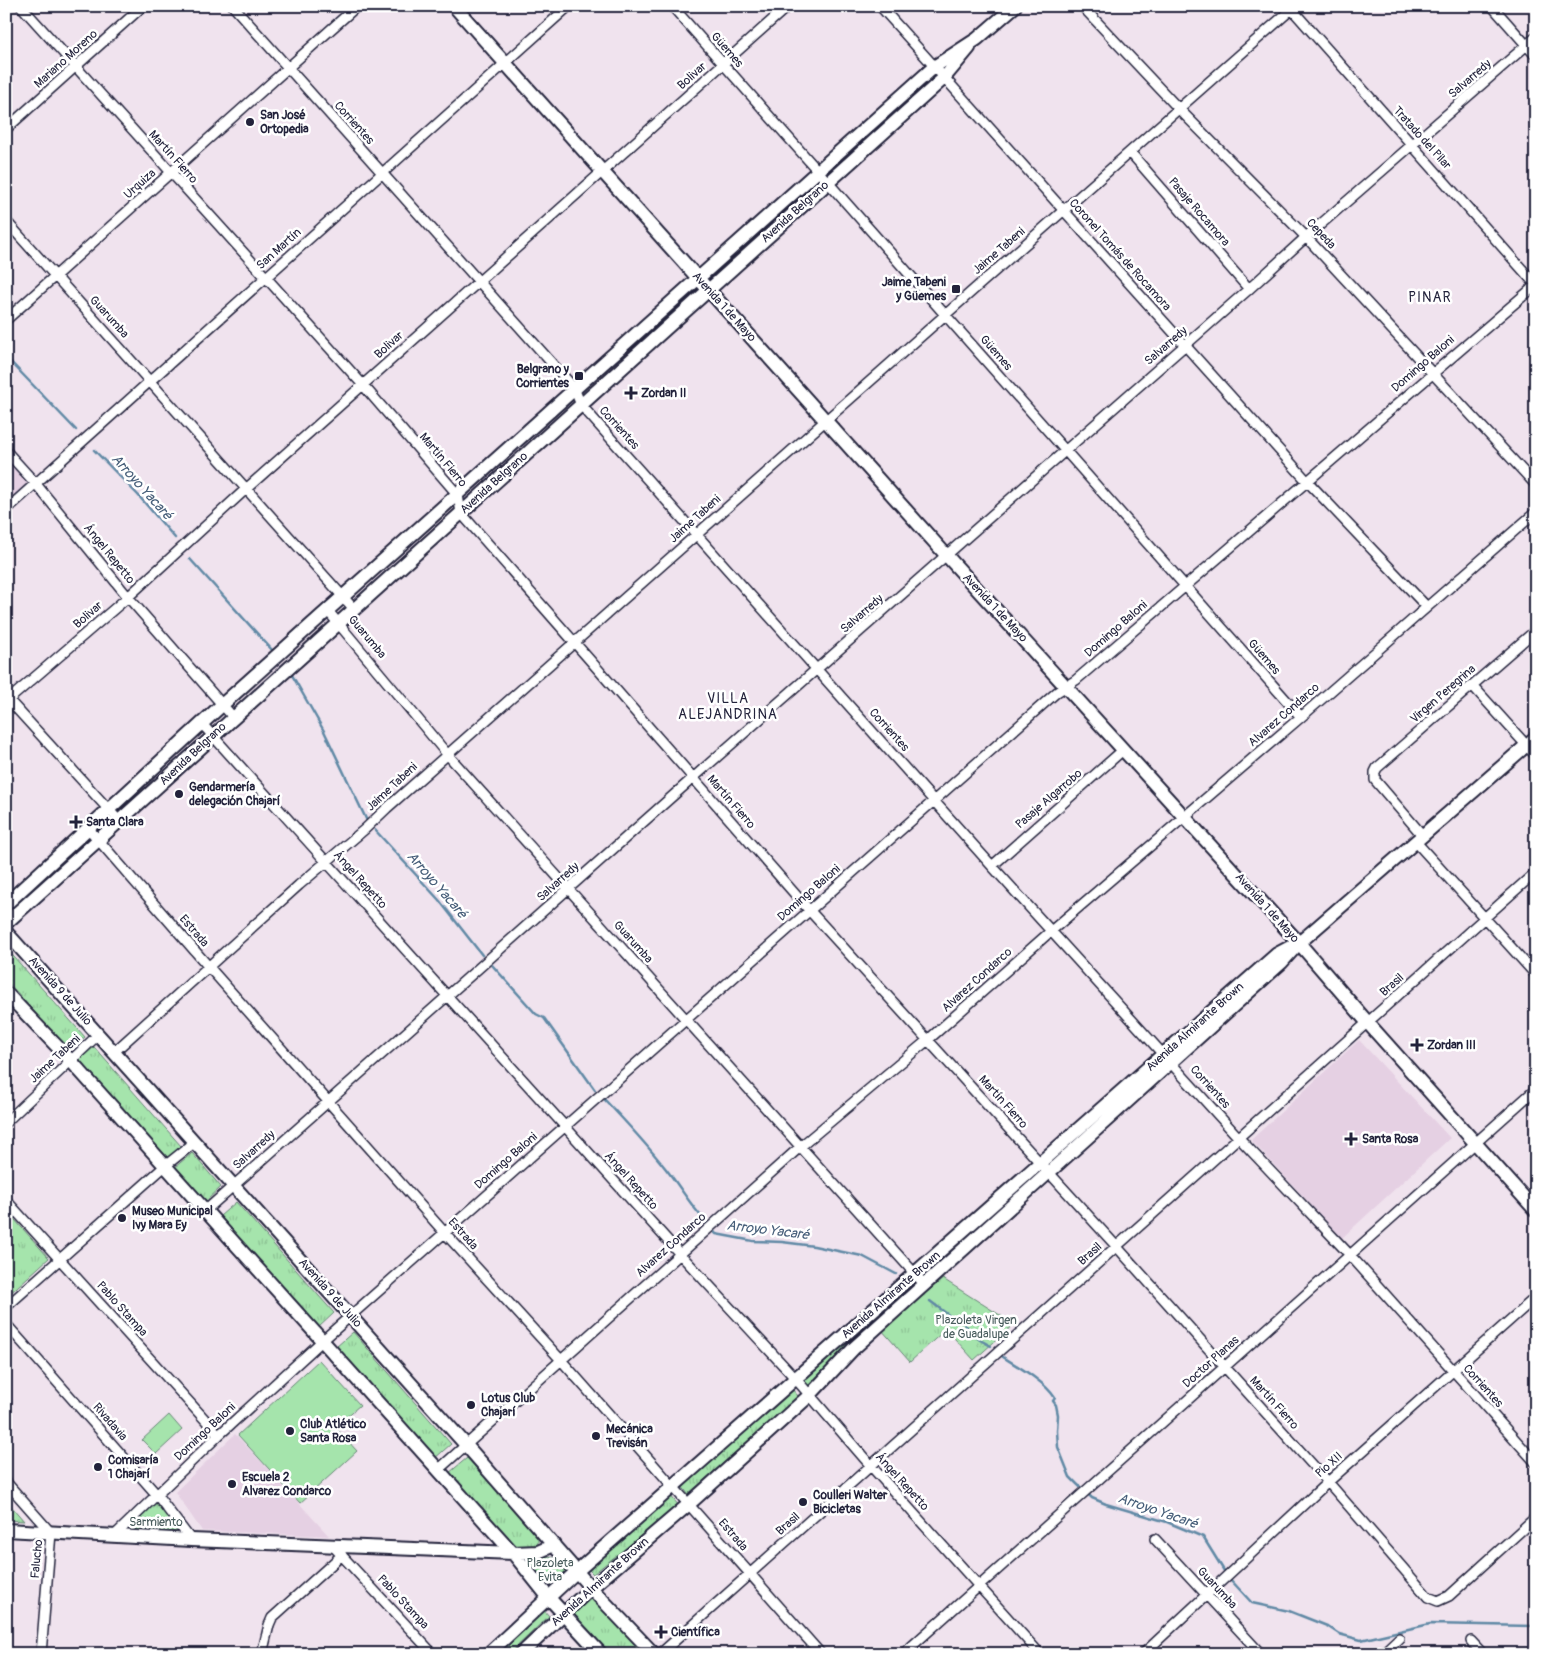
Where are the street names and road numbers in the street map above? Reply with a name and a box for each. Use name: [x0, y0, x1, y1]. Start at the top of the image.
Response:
street label: Mariano Moreno: [31, 26, 101, 91]
street label: Güemes: [708, 29, 747, 71]
street label: Salvarredy: [1446, 56, 1494, 102]
street label: Bolivar: [674, 59, 710, 93]
street label: Corrientes: [331, 98, 378, 148]
street label: Tratado del Pilar: [1390, 103, 1455, 173]
street label: Martín Fierro: [145, 127, 201, 187]
street label: Urquiza: [121, 165, 159, 202]
street label: Pasaje Rocamora: [1165, 175, 1233, 250]
street label: Avenida Belgrano: [758, 177, 832, 246]
street label: Coronel Tomás de Rocamora: [1066, 196, 1174, 314]
street label: Cepeda: [1303, 216, 1339, 253]
street label: Jaime Tabeni: [970, 224, 1028, 278]
street label: San Martín: [254, 225, 305, 273]
street label: Avenida 1 de Mayo: [689, 269, 760, 345]
street label: Guarumba: [86, 293, 132, 342]
street label: Salvarredy: [1142, 323, 1190, 369]
street label: Bolivar: [371, 328, 407, 362]
street label: Güemes: [977, 332, 1016, 374]
street label: Domingo Baloni: [1388, 333, 1458, 395]
street label: Corrientes: [596, 403, 643, 453]
street label: Martín Fierro: [416, 430, 470, 491]
street label: Avenida Belgrano: [457, 448, 531, 517]
street label: Jaime Tabeni: [666, 492, 724, 546]
street label: Ángel Repetto: [80, 520, 139, 587]
street label: Avenida 1 de Mayo: [959, 570, 1031, 646]
street label: Salvarredy: [838, 591, 886, 637]
street label: Bolivar: [70, 598, 106, 632]
street label: Domingo Baloni: [1081, 598, 1151, 660]
street label: Guarumba: [345, 612, 390, 662]
street label: Güemes: [1245, 636, 1284, 678]
street label: Virgen Peregrina: [1407, 661, 1479, 727]
street label: Alvarez Condarco: [1245, 680, 1323, 750]
street label: Corrientes: [866, 705, 913, 755]
street label: Avenida Belgrano: [157, 719, 230, 789]
street label: Jaime Tabeni: [363, 760, 421, 814]
street label: Pasaje Algarrobo: [1013, 766, 1086, 832]
street label: Martín Fierro: [704, 772, 759, 832]
street label: Ángel Repetto: [330, 847, 391, 912]
street label: Salvarredy: [534, 859, 582, 905]
street label: Domingo Baloni: [774, 862, 844, 924]
street label: Avenida 1 de Mayo: [1232, 870, 1303, 946]
street label: Estrada: [176, 912, 212, 950]
street label: Guarumba: [610, 918, 656, 967]
street label: Alvarez Condarco: [939, 944, 1016, 1015]
street label: Avenida 9 de Julio: [25, 953, 95, 1029]
street label: Brasil: [1377, 970, 1407, 1000]
street label: Avenida Almirante Brown: [1143, 979, 1247, 1075]
street label: Jaime Tabeni: [26, 1032, 84, 1086]
street label: Corrientes: [1187, 1062, 1234, 1112]
street label: Martín Fierro: [975, 1072, 1031, 1132]
street label: Salvarredy: [230, 1127, 278, 1173]
street label: Domingo Baloni: [471, 1130, 541, 1192]
street label: Ángel Repetto: [601, 1148, 662, 1213]
street label: Alvarez Condarco: [633, 1209, 710, 1280]
street label: Estrada: [445, 1215, 481, 1253]
street label: Brasil: [1075, 1239, 1105, 1269]
street label: Avenida Almirante Brown: [838, 1248, 944, 1342]
street label: Avenida 9 de Julio: [295, 1255, 365, 1331]
street label: Pablo Stampa: [93, 1278, 151, 1340]
street label: Doctor Planas: [1180, 1332, 1243, 1391]
street label: Corrientes: [1460, 1361, 1507, 1411]
street label: Martín Fierro: [1246, 1373, 1302, 1433]
street label: Rivadavia: [90, 1400, 131, 1444]
street label: Domingo Baloni: [171, 1400, 239, 1464]
street label: Ángel Repetto: [872, 1449, 933, 1514]
street label: Pio XII: [1312, 1449, 1346, 1481]
street label: Brasil: [773, 1509, 803, 1539]
street label: Estrada: [715, 1516, 751, 1554]
street label: Avenida Almirante Brown: [548, 1534, 652, 1630]
street label: Falucho: [28, 1538, 46, 1579]
street label: Guarumba: [1194, 1564, 1240, 1612]
street label: Pablo Stampa: [374, 1572, 432, 1633]

